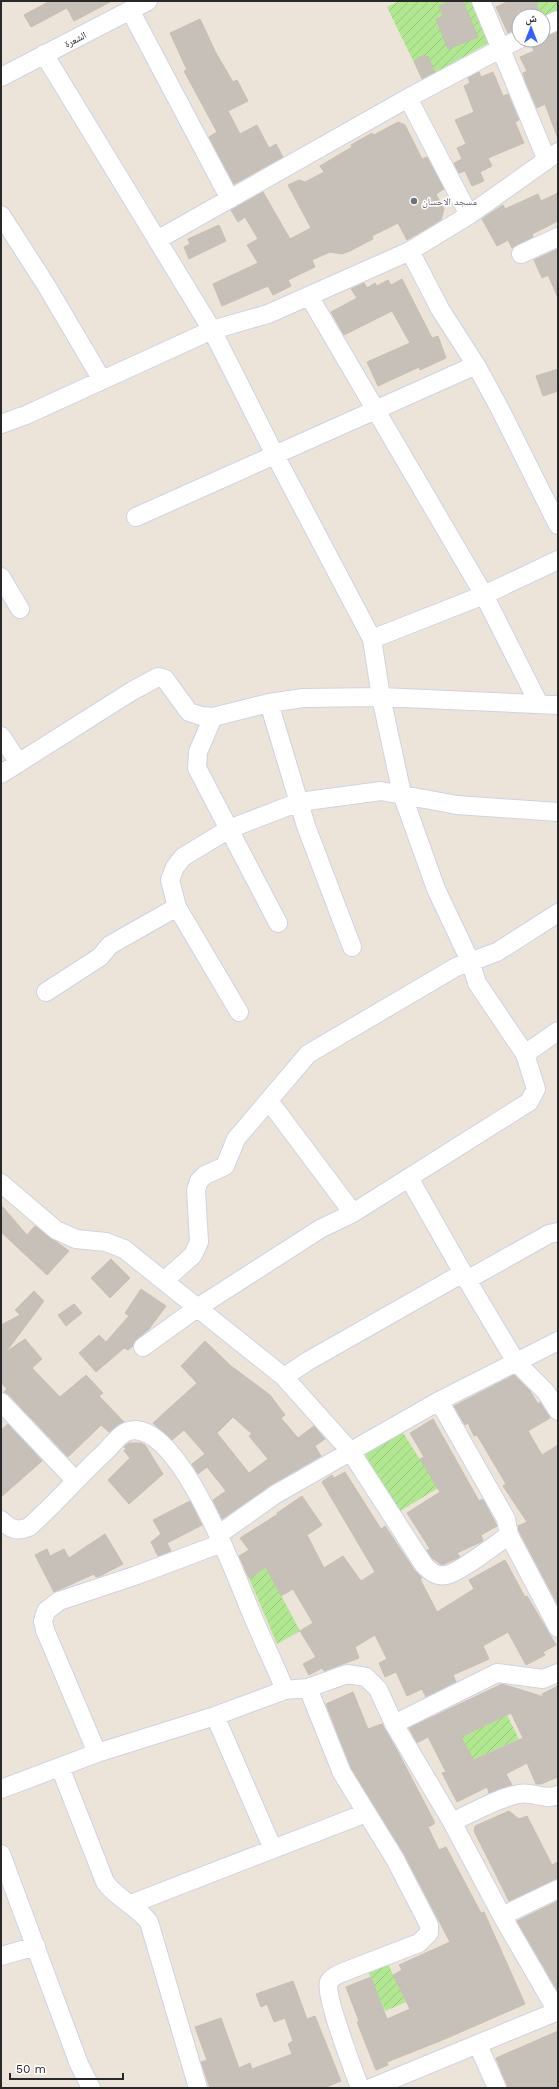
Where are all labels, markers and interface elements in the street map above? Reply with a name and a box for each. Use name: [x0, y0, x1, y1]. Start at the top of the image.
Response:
north arrow: [511, 8, 551, 48]
text: ش: [525, 12, 537, 26]
street label: الشعرة: [62, 29, 88, 50]
marker: مسجد الاحسان: [409, 196, 419, 206]
place label: مسجد الاحسان: [422, 196, 477, 208]
scale bar: [10, 2055, 123, 2081]
text: 50 m: [16, 2062, 46, 2076]

